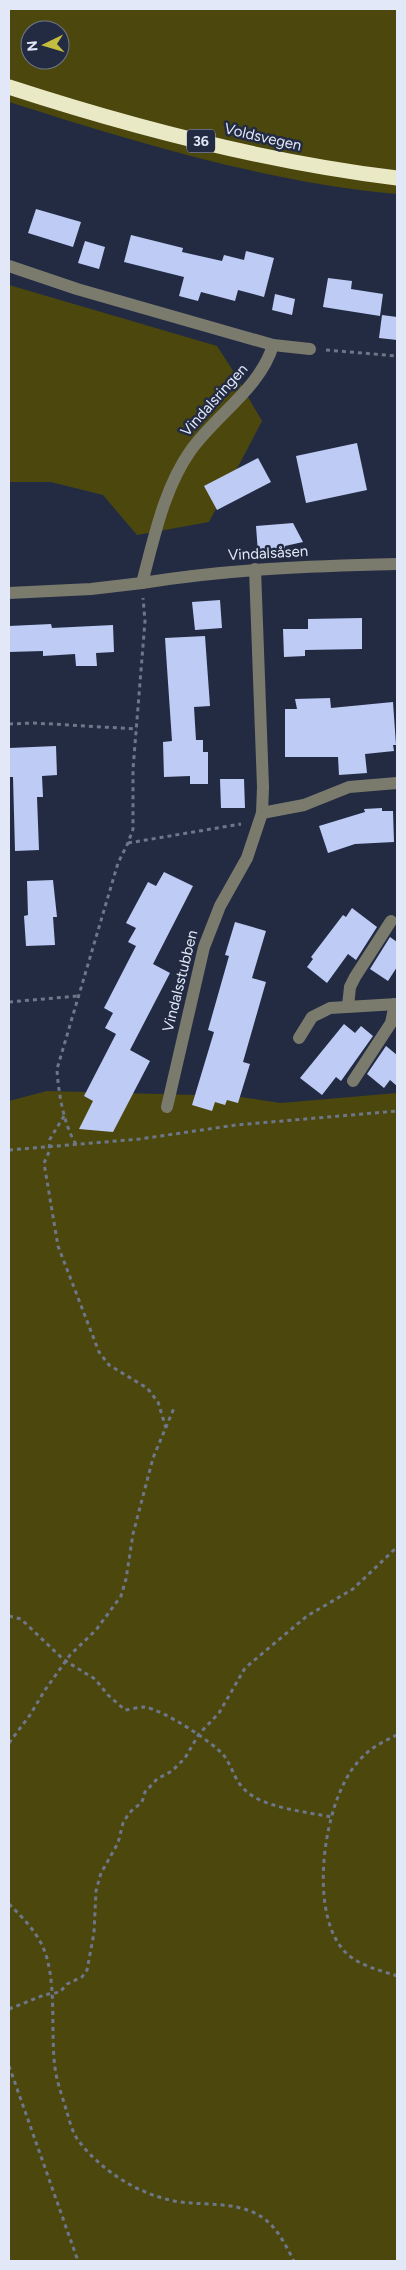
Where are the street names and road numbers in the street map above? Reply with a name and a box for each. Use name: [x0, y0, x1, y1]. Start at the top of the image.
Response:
street label: Voldsvegen: [223, 119, 303, 155]
road number: 36: [187, 130, 215, 152]
street label: Vindalsringen: [177, 360, 251, 440]
street label: Vindalsåsen: [227, 542, 309, 564]
street label: Vindalsstubben: [159, 928, 201, 1034]

